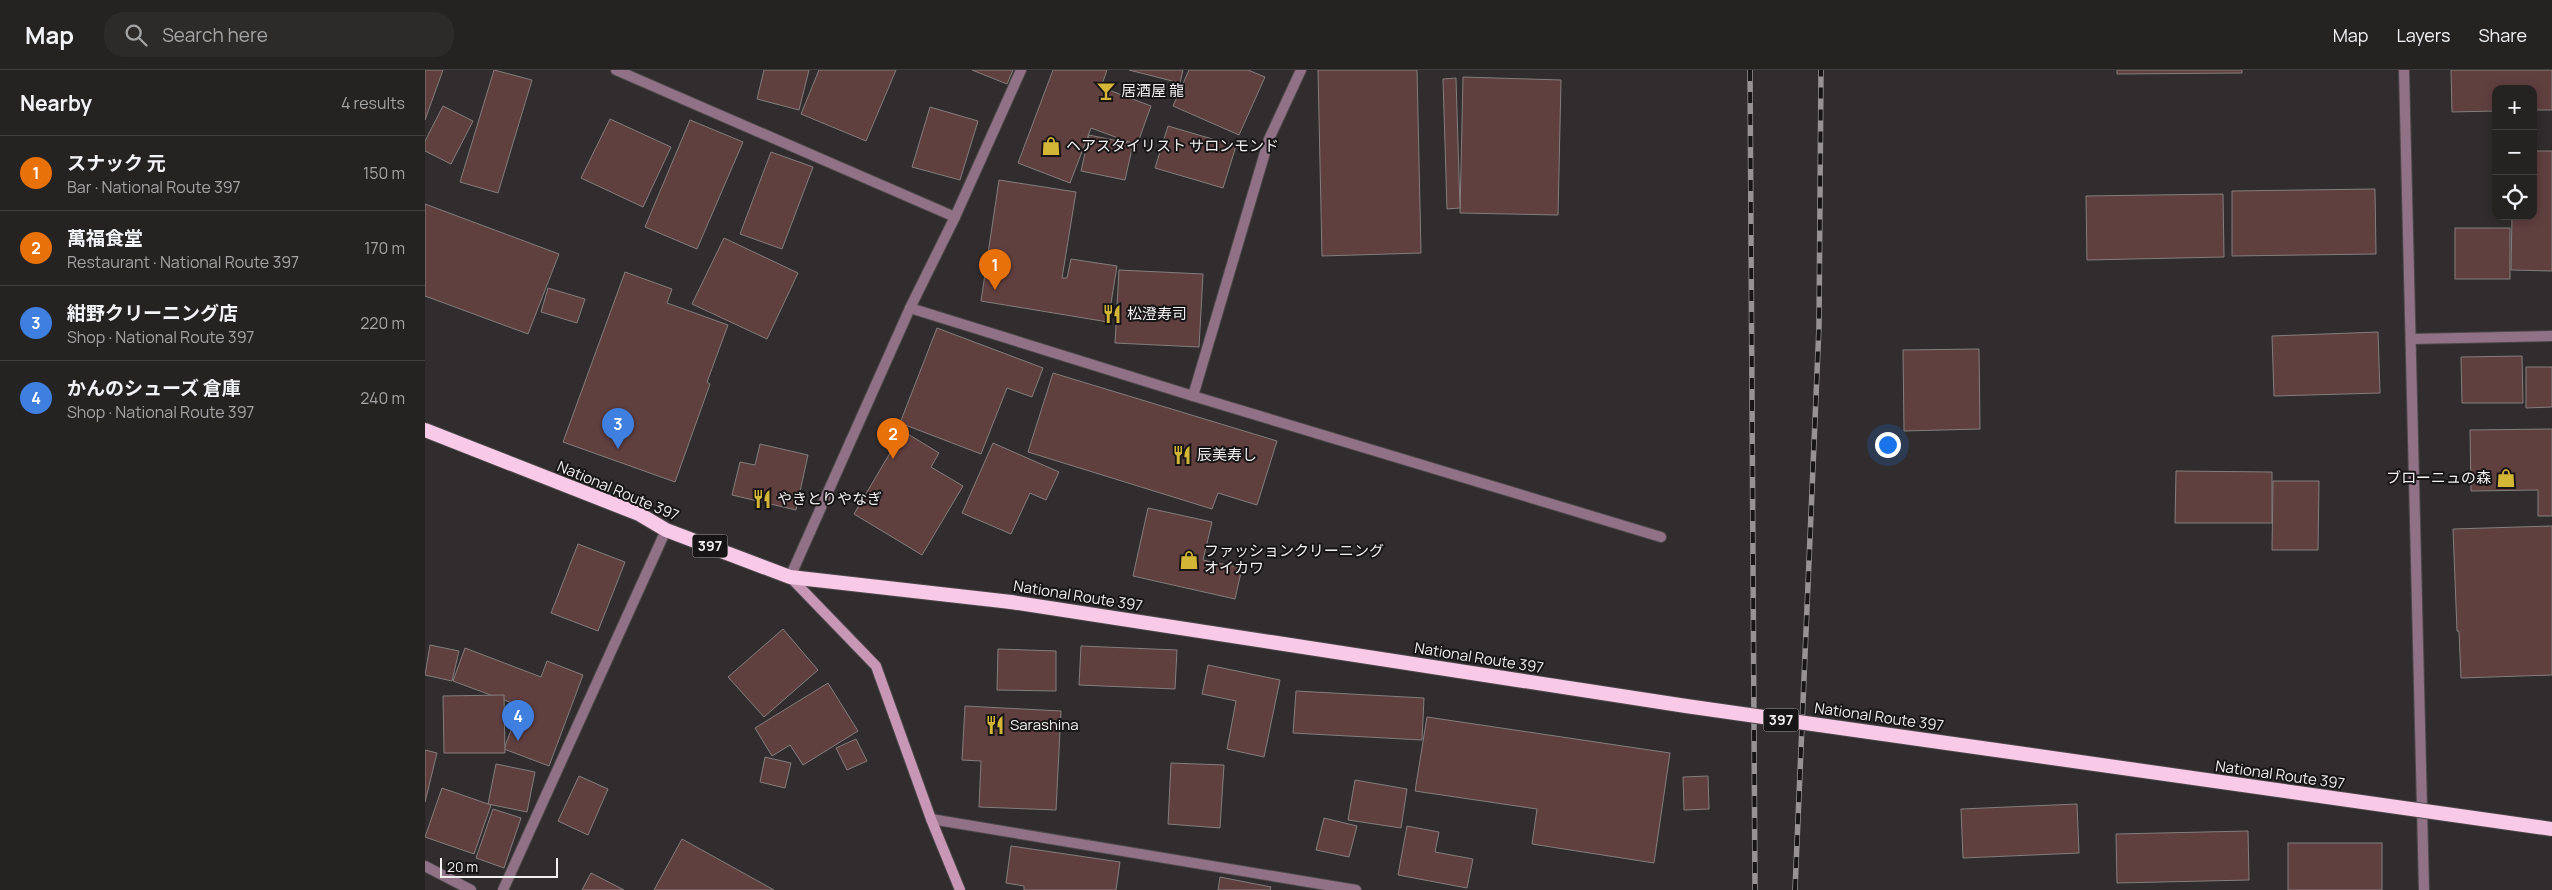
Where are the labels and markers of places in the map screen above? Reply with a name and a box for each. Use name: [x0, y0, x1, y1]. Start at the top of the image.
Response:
bar icon: 居酒屋 龍: [1095, 80, 1117, 102]
place label: 居酒屋 龍: [1121, 80, 1184, 101]
shop icon: ヘアスタイリスト サロンモンド: [1040, 135, 1062, 157]
place label: ヘアスタイリスト サロンモンド: [1066, 135, 1279, 156]
pin: 1: [979, 249, 1011, 290]
restaurant icon: 松澄寿司: [1101, 303, 1123, 325]
place label: 松澄寿司: [1127, 303, 1187, 324]
pin: 3: [602, 408, 634, 449]
pin: 2: [877, 418, 909, 459]
restaurant icon: 辰美寿し: [1171, 444, 1193, 466]
place label: 辰美寿し: [1197, 444, 1257, 465]
place label: ブローニュの森: [2386, 467, 2491, 488]
shop icon: ブローニュの森: [2495, 467, 2517, 489]
restaurant icon: やきとりやなぎ: [751, 488, 773, 510]
place label: やきとりやなぎ: [777, 488, 882, 509]
place label: ファッションクリーニング オイカワ: [1204, 540, 1384, 578]
shop icon: ファッションクリーニング オイカワ: [1178, 549, 1200, 571]
pin: 4: [502, 700, 534, 741]
restaurant icon: Sarashina: [984, 714, 1006, 736]
place label: Sarashina: [1010, 714, 1079, 735]

